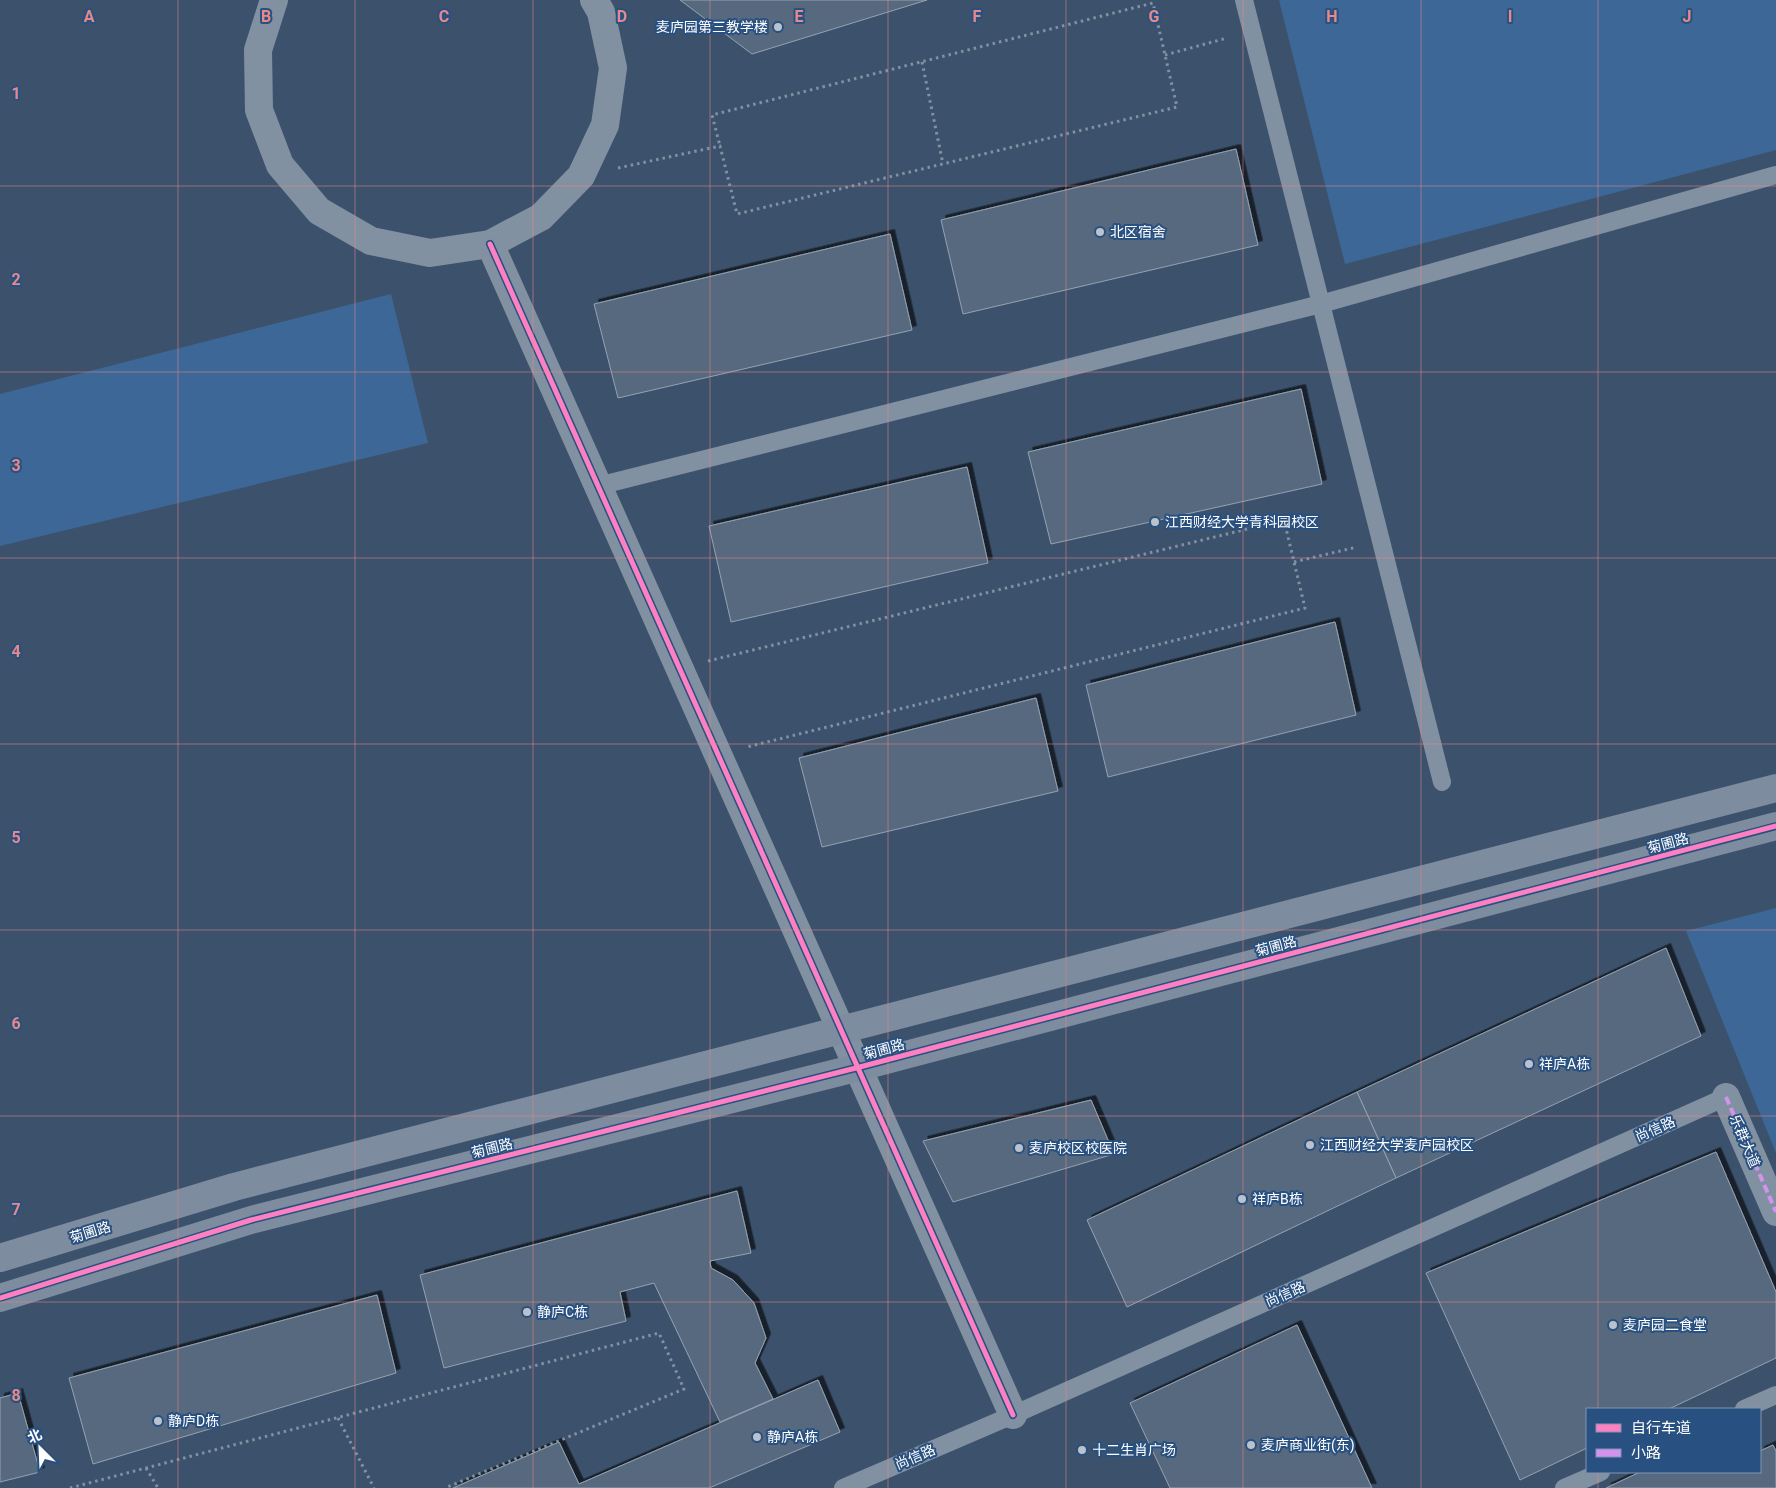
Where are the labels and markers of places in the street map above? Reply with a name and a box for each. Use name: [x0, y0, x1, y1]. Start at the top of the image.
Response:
place label: 麦庐园第三教学楼: [656, 19, 768, 35]
marker: 麦庐园第三教学楼: [772, 21, 784, 33]
place label: 北区宿舍: [1110, 224, 1166, 240]
marker: 北区宿舍: [1094, 226, 1106, 238]
place label: 江西财经大学青科园校区: [1165, 514, 1319, 530]
marker: 江西财经大学青科园校区: [1149, 516, 1161, 528]
place label: 祥庐A栋: [1539, 1056, 1590, 1072]
marker: 祥庐A栋: [1523, 1058, 1535, 1070]
place label: 江西财经大学麦庐园校区: [1320, 1137, 1474, 1153]
marker: 江西财经大学麦庐园校区: [1304, 1139, 1316, 1151]
place label: 麦庐校区校医院: [1029, 1140, 1127, 1156]
marker: 麦庐校区校医院: [1013, 1142, 1025, 1154]
place label: 祥庐B栋: [1252, 1191, 1303, 1207]
marker: 祥庐B栋: [1236, 1193, 1248, 1205]
place label: 静庐C栋: [537, 1304, 588, 1320]
marker: 静庐C栋: [521, 1306, 533, 1318]
place label: 麦庐园二食堂: [1623, 1317, 1707, 1333]
marker: 麦庐园二食堂: [1607, 1319, 1619, 1331]
place label: 静庐D栋: [168, 1413, 219, 1429]
marker: 静庐D栋: [152, 1415, 164, 1427]
place label: 静庐A栋: [767, 1429, 818, 1445]
marker: 静庐A栋: [751, 1431, 763, 1443]
place label: 麦庐商业街(东): [1261, 1437, 1355, 1454]
marker: 麦庐商业街(东): [1245, 1439, 1257, 1451]
place label: 十二生肖广场: [1092, 1442, 1176, 1458]
marker: 十二生肖广场: [1076, 1444, 1088, 1456]

